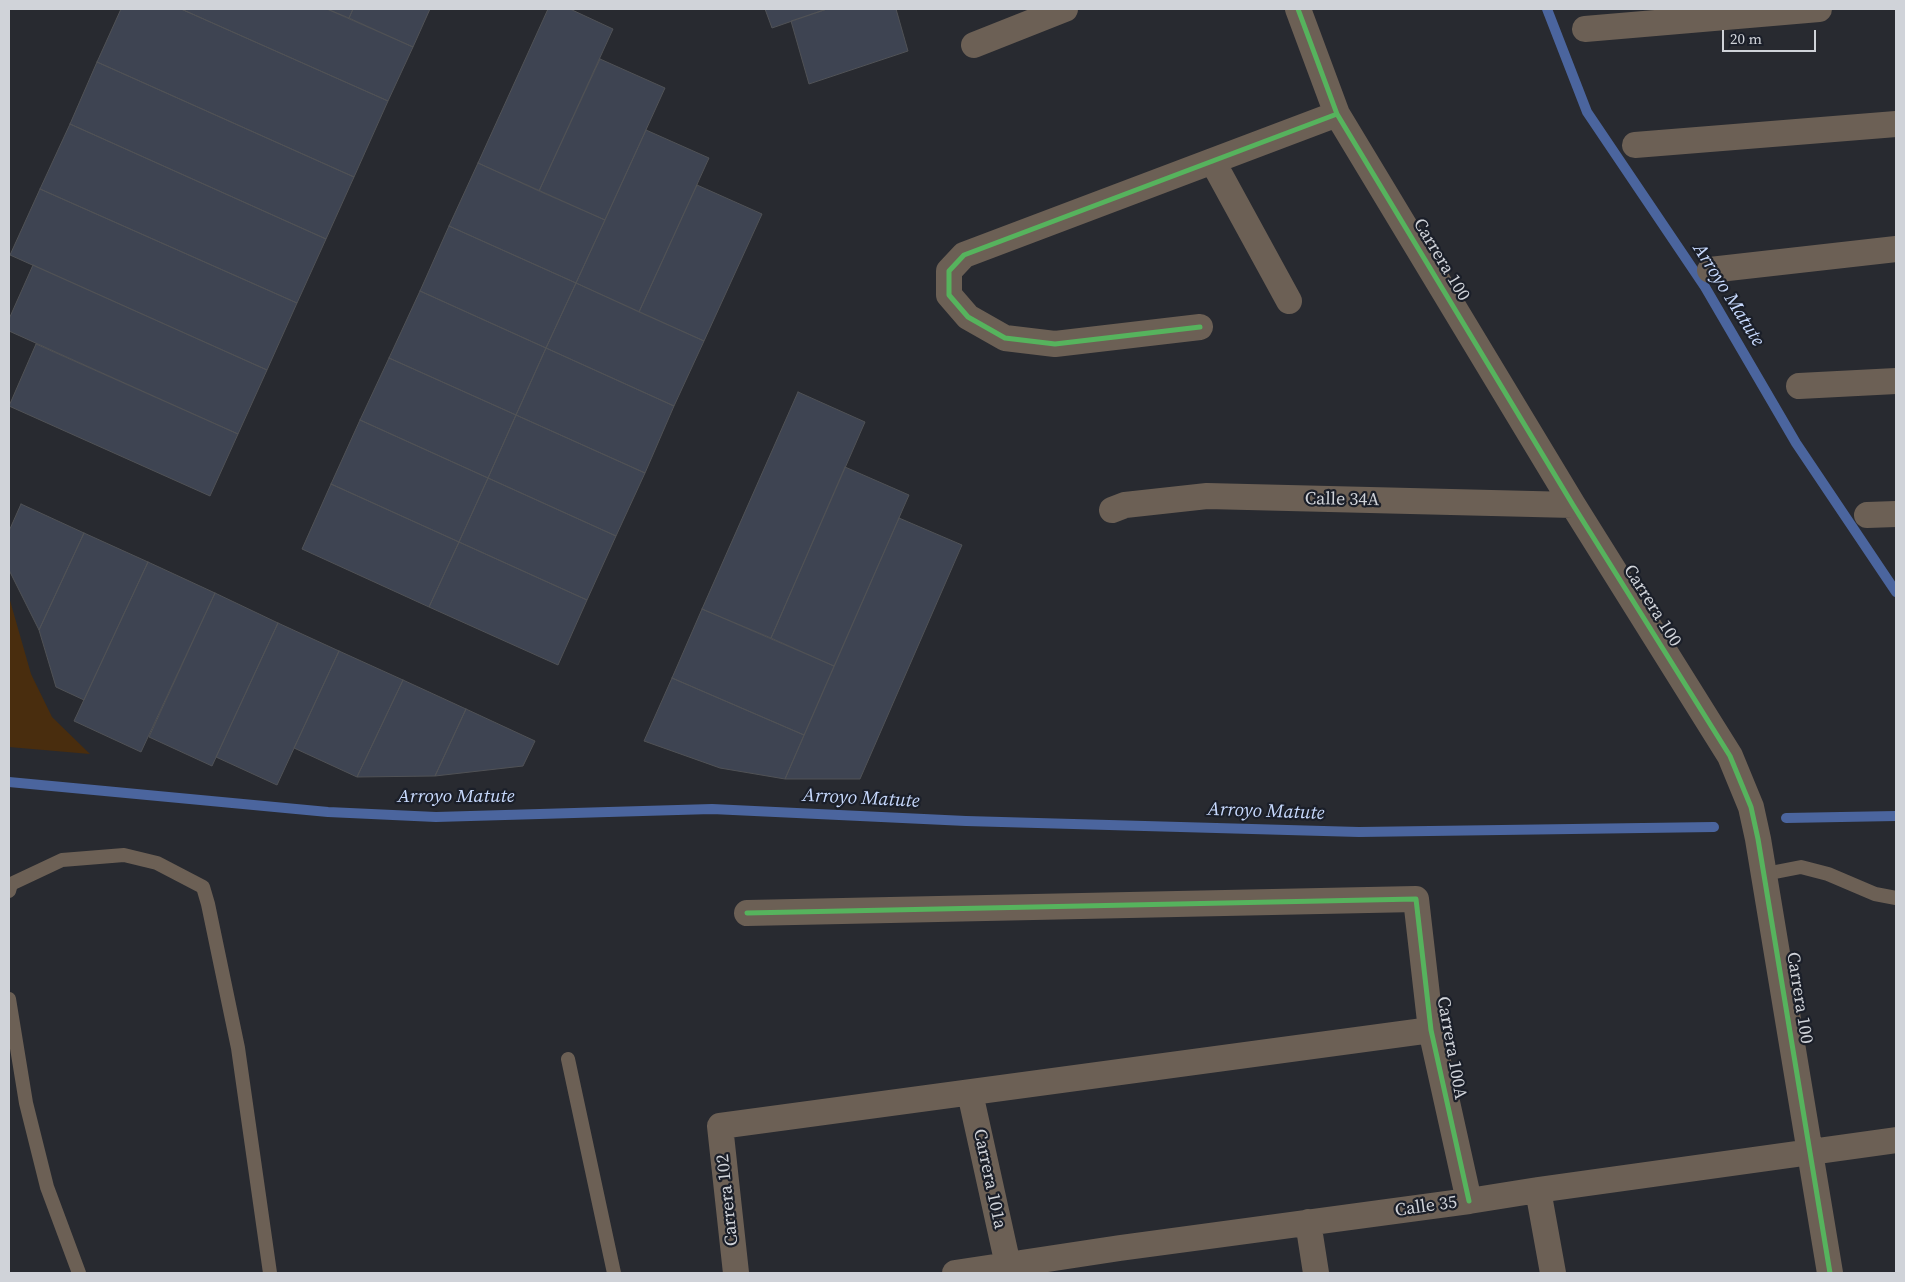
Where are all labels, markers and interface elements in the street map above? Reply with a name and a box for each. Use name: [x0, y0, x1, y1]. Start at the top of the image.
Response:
scale bar: [1725, 20, 1819, 52]
text: 20 m: [1730, 28, 1762, 49]
street label: Carrera 100: [1408, 215, 1474, 305]
water label: Arroyo Matute: [1687, 239, 1769, 351]
street label: Calle 34A: [1305, 489, 1379, 511]
street label: Carrera 100: [1618, 561, 1686, 651]
water label: Arroyo Matute: [802, 785, 920, 813]
water label: Arroyo Matute: [397, 786, 515, 808]
water label: Arroyo Matute: [1207, 799, 1325, 825]
street label: Carrera 100: [1781, 951, 1817, 1045]
street label: Carrera 100A: [1431, 995, 1471, 1101]
street label: Carrera 101a: [968, 1127, 1010, 1231]
street label: Carrera 102: [712, 1153, 744, 1247]
street label: Calle 35: [1393, 1192, 1459, 1222]

